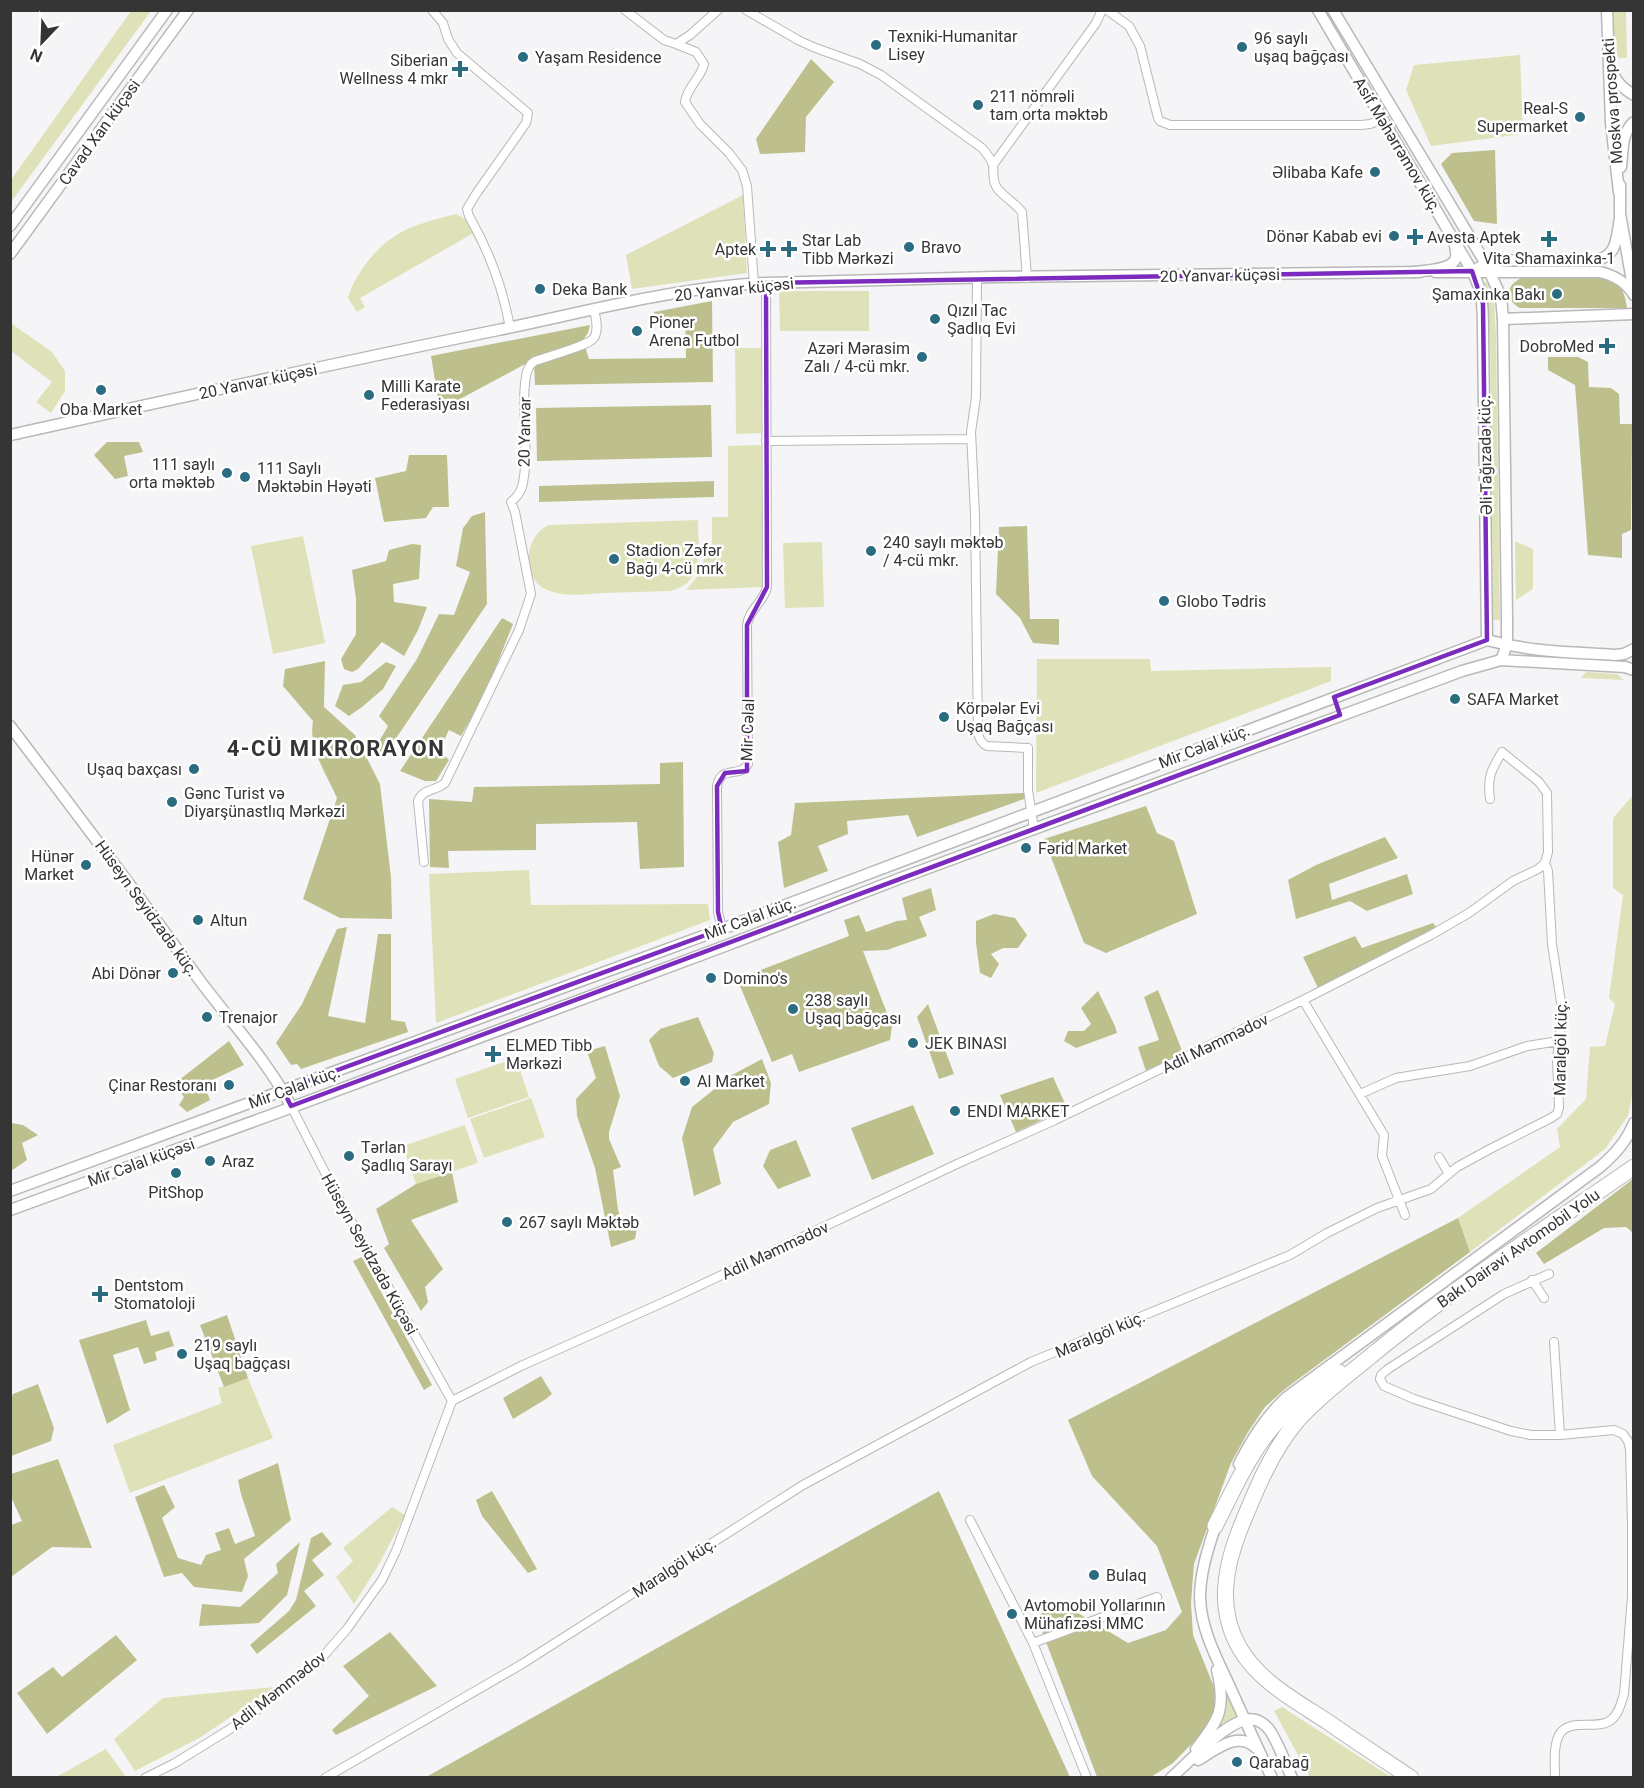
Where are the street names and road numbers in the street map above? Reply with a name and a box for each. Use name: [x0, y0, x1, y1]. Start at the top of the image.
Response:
street label: Moskva prospekti: [1599, 37, 1626, 165]
street label: Asif Məhərrəmov küç.: [1349, 74, 1446, 217]
street label: Cavad Xan küçəsi: [55, 76, 144, 189]
street label: 20 Yanvar küçəsi: [1160, 265, 1280, 286]
street label: 20 Yanvar küçəsi: [673, 274, 795, 305]
street label: 20 Yanvar küçəsi: [197, 360, 319, 403]
street label: Əli Tağızadə küç.: [1475, 395, 1496, 515]
street label: 20 Yanvar: [514, 396, 535, 467]
street label: Mir Cəlal: [737, 698, 758, 762]
street label: Mir Cəlal küç.: [1156, 720, 1252, 773]
street label: Hüseyn Seyidzadə küç.: [91, 837, 202, 980]
street label: Mir Cəlal küç.: [702, 893, 799, 944]
street label: Maralgöl küç.: [1550, 1000, 1571, 1096]
street label: Adil Məmmədov: [1159, 1009, 1272, 1077]
street label: Mir Cəlal küç.: [246, 1062, 343, 1113]
street label: Mir Cəlal küçəsi: [85, 1134, 197, 1191]
street label: Hüseyn Seyidzadə Küçəsi: [317, 1170, 422, 1338]
street label: Bakı Dairəvi Avtomobil Yolu: [1433, 1185, 1603, 1312]
street label: Adil Məmmədov: [719, 1217, 832, 1284]
street label: Maralgöl küç.: [1052, 1307, 1148, 1362]
street label: Maralgöl küç.: [629, 1533, 720, 1601]
street label: Adil Məmmədov: [227, 1647, 330, 1734]

